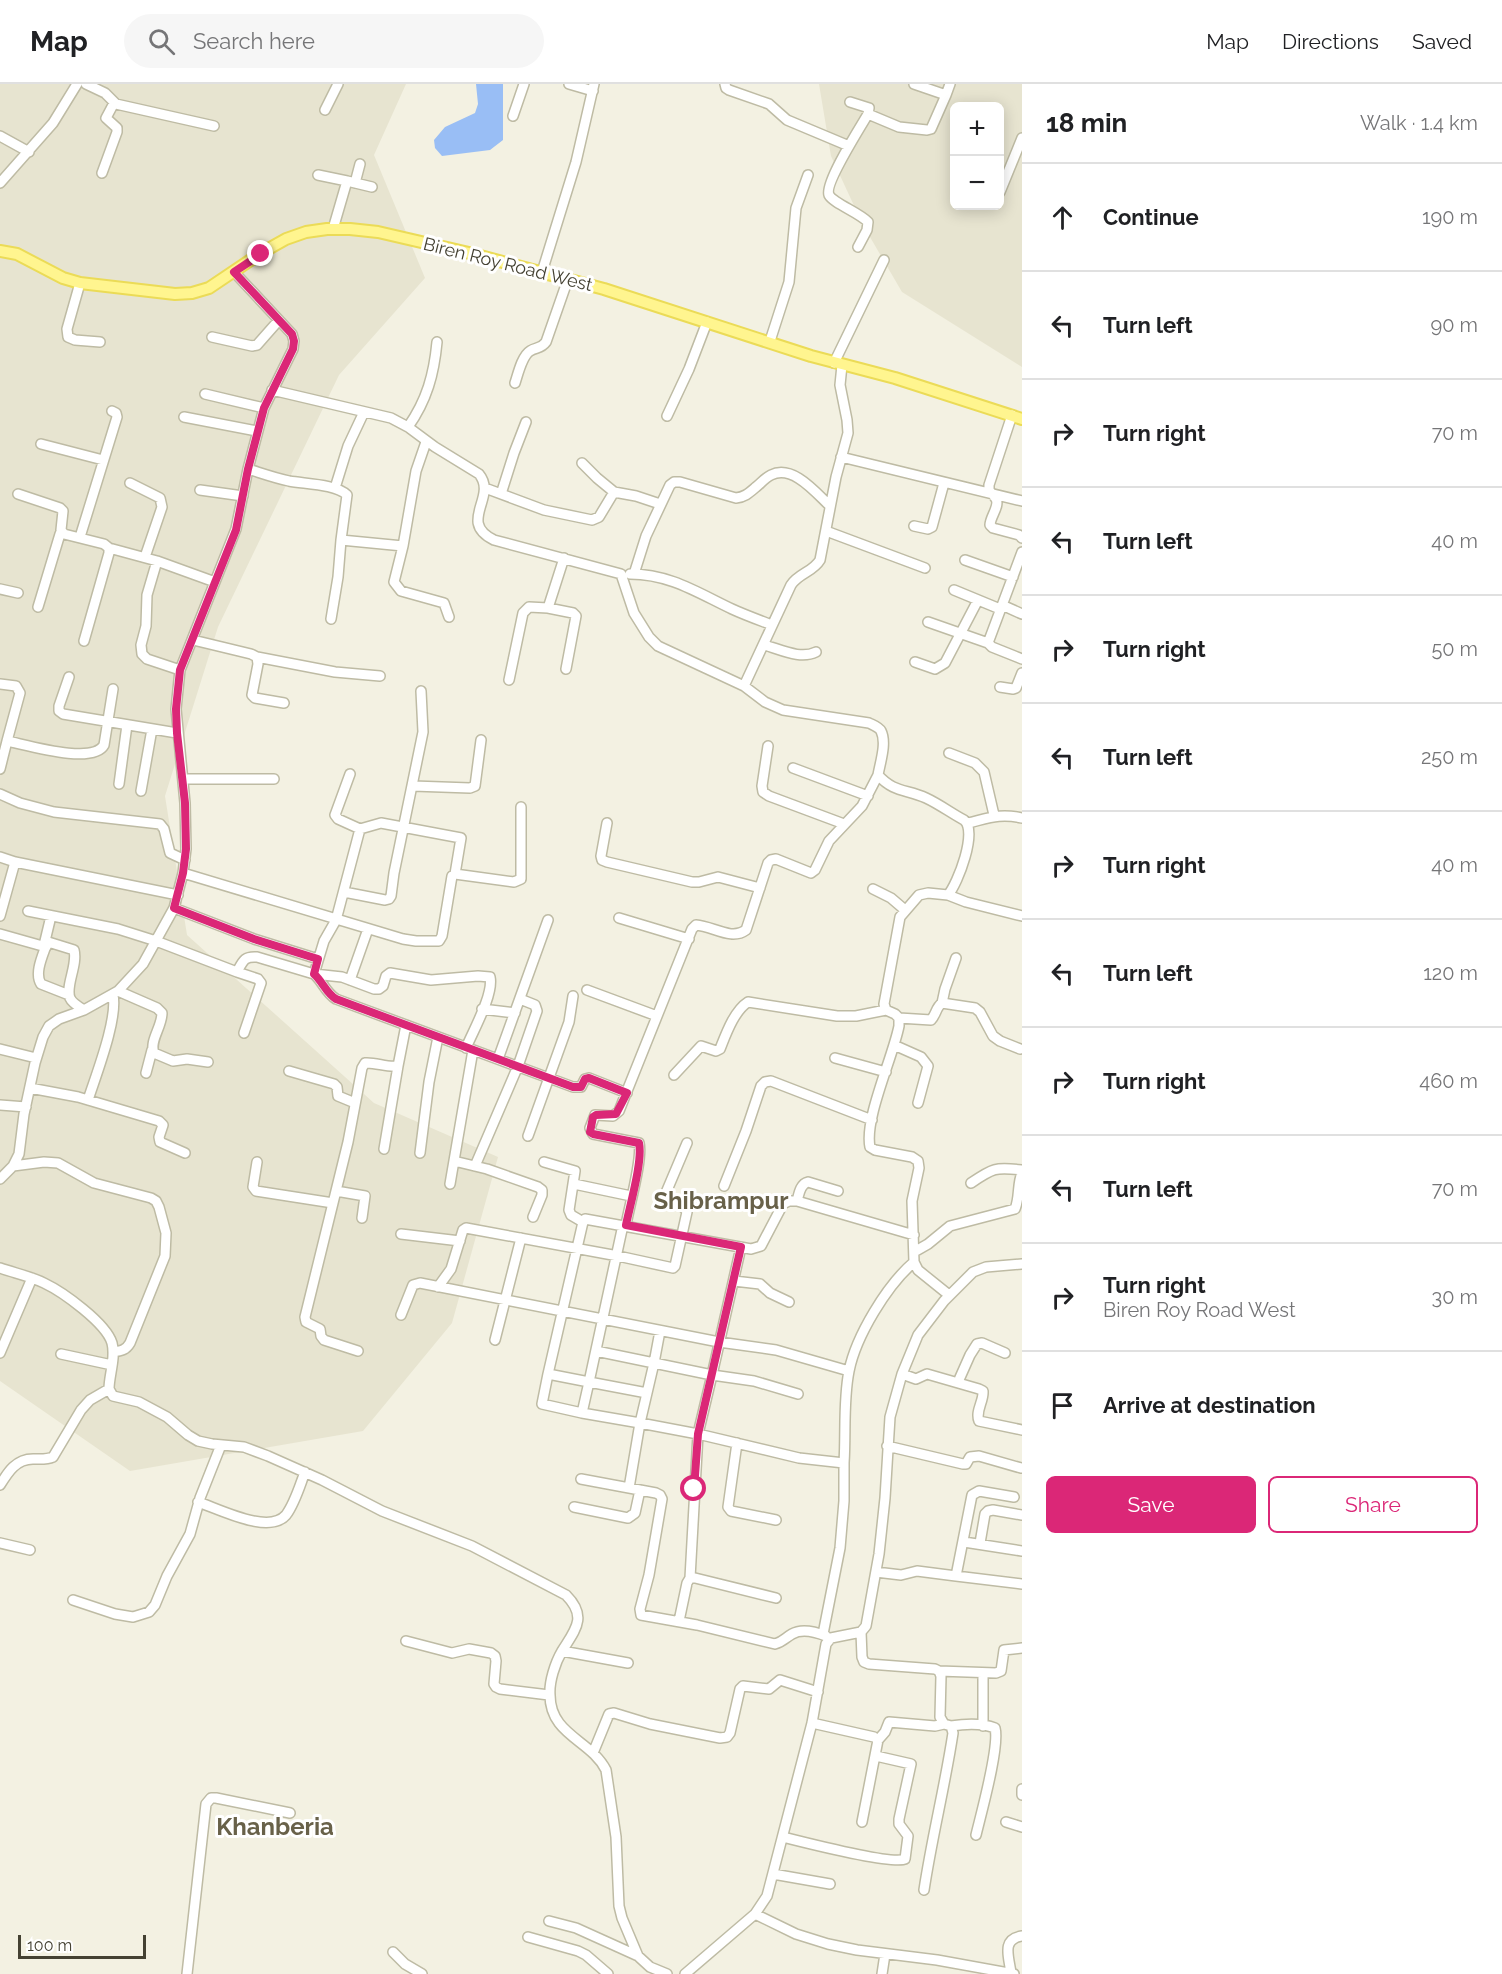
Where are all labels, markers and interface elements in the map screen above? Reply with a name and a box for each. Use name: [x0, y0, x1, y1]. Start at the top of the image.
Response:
search box: [124, 14, 544, 68]
text: Map: [30, 25, 88, 58]
icon: search: [145, 25, 178, 58]
text: Search here: [193, 28, 315, 54]
text: Map: [1206, 29, 1249, 54]
text: Directions: [1282, 29, 1379, 54]
text: Saved: [1412, 29, 1472, 54]
map controls: [950, 102, 1004, 210]
button: +: [950, 102, 1004, 156]
text: 18 min: [1046, 108, 1127, 138]
text: Walk · 1.4 km: [1360, 111, 1478, 135]
button: −: [950, 156, 1004, 210]
icon: ahead: [1046, 201, 1079, 234]
text: Continue: [1103, 204, 1199, 230]
text: 190 m: [1422, 205, 1478, 229]
street label: Biren Roy Road West: [421, 233, 595, 295]
route end: [247, 240, 273, 266]
icon: left: [1046, 309, 1079, 342]
text: Turn left: [1103, 312, 1193, 338]
text: 90 m: [1431, 313, 1478, 337]
icon: right: [1046, 417, 1079, 450]
text: Turn right: [1103, 420, 1206, 446]
text: 70 m: [1432, 421, 1478, 445]
icon: left: [1046, 525, 1079, 558]
text: Turn left: [1103, 528, 1193, 554]
text: 40 m: [1431, 529, 1478, 553]
icon: right: [1046, 633, 1079, 666]
text: Turn right: [1103, 636, 1206, 662]
text: 50 m: [1431, 637, 1478, 661]
icon: left: [1046, 741, 1079, 774]
text: Turn left: [1103, 744, 1193, 770]
text: 250 m: [1421, 745, 1478, 769]
icon: right: [1046, 849, 1079, 882]
text: Turn right: [1103, 852, 1206, 878]
text: 40 m: [1431, 853, 1478, 877]
icon: left: [1046, 957, 1079, 990]
text: Turn left: [1103, 960, 1193, 986]
text: 120 m: [1423, 961, 1478, 985]
icon: right: [1046, 1065, 1079, 1098]
text: Turn right: [1103, 1068, 1206, 1094]
text: 460 m: [1419, 1069, 1478, 1093]
icon: left: [1046, 1173, 1079, 1206]
text: Turn left: [1103, 1176, 1193, 1202]
text: 70 m: [1432, 1177, 1478, 1201]
district label: Shibrampur: [653, 1186, 789, 1215]
text: Turn right: [1103, 1272, 1206, 1298]
icon: right: [1046, 1281, 1079, 1314]
text: 30 m: [1432, 1285, 1478, 1309]
text: Biren Roy Road West: [1103, 1298, 1296, 1322]
icon: arrive: [1046, 1389, 1079, 1422]
text: Arrive at destination: [1103, 1392, 1316, 1418]
route start: [680, 1475, 706, 1501]
button: Save: [1046, 1476, 1256, 1533]
button: Share: [1268, 1476, 1478, 1533]
district label: Khanberia: [216, 1812, 334, 1841]
scale bar: [18, 1932, 146, 1960]
text: 100 m: [27, 1936, 72, 1955]

